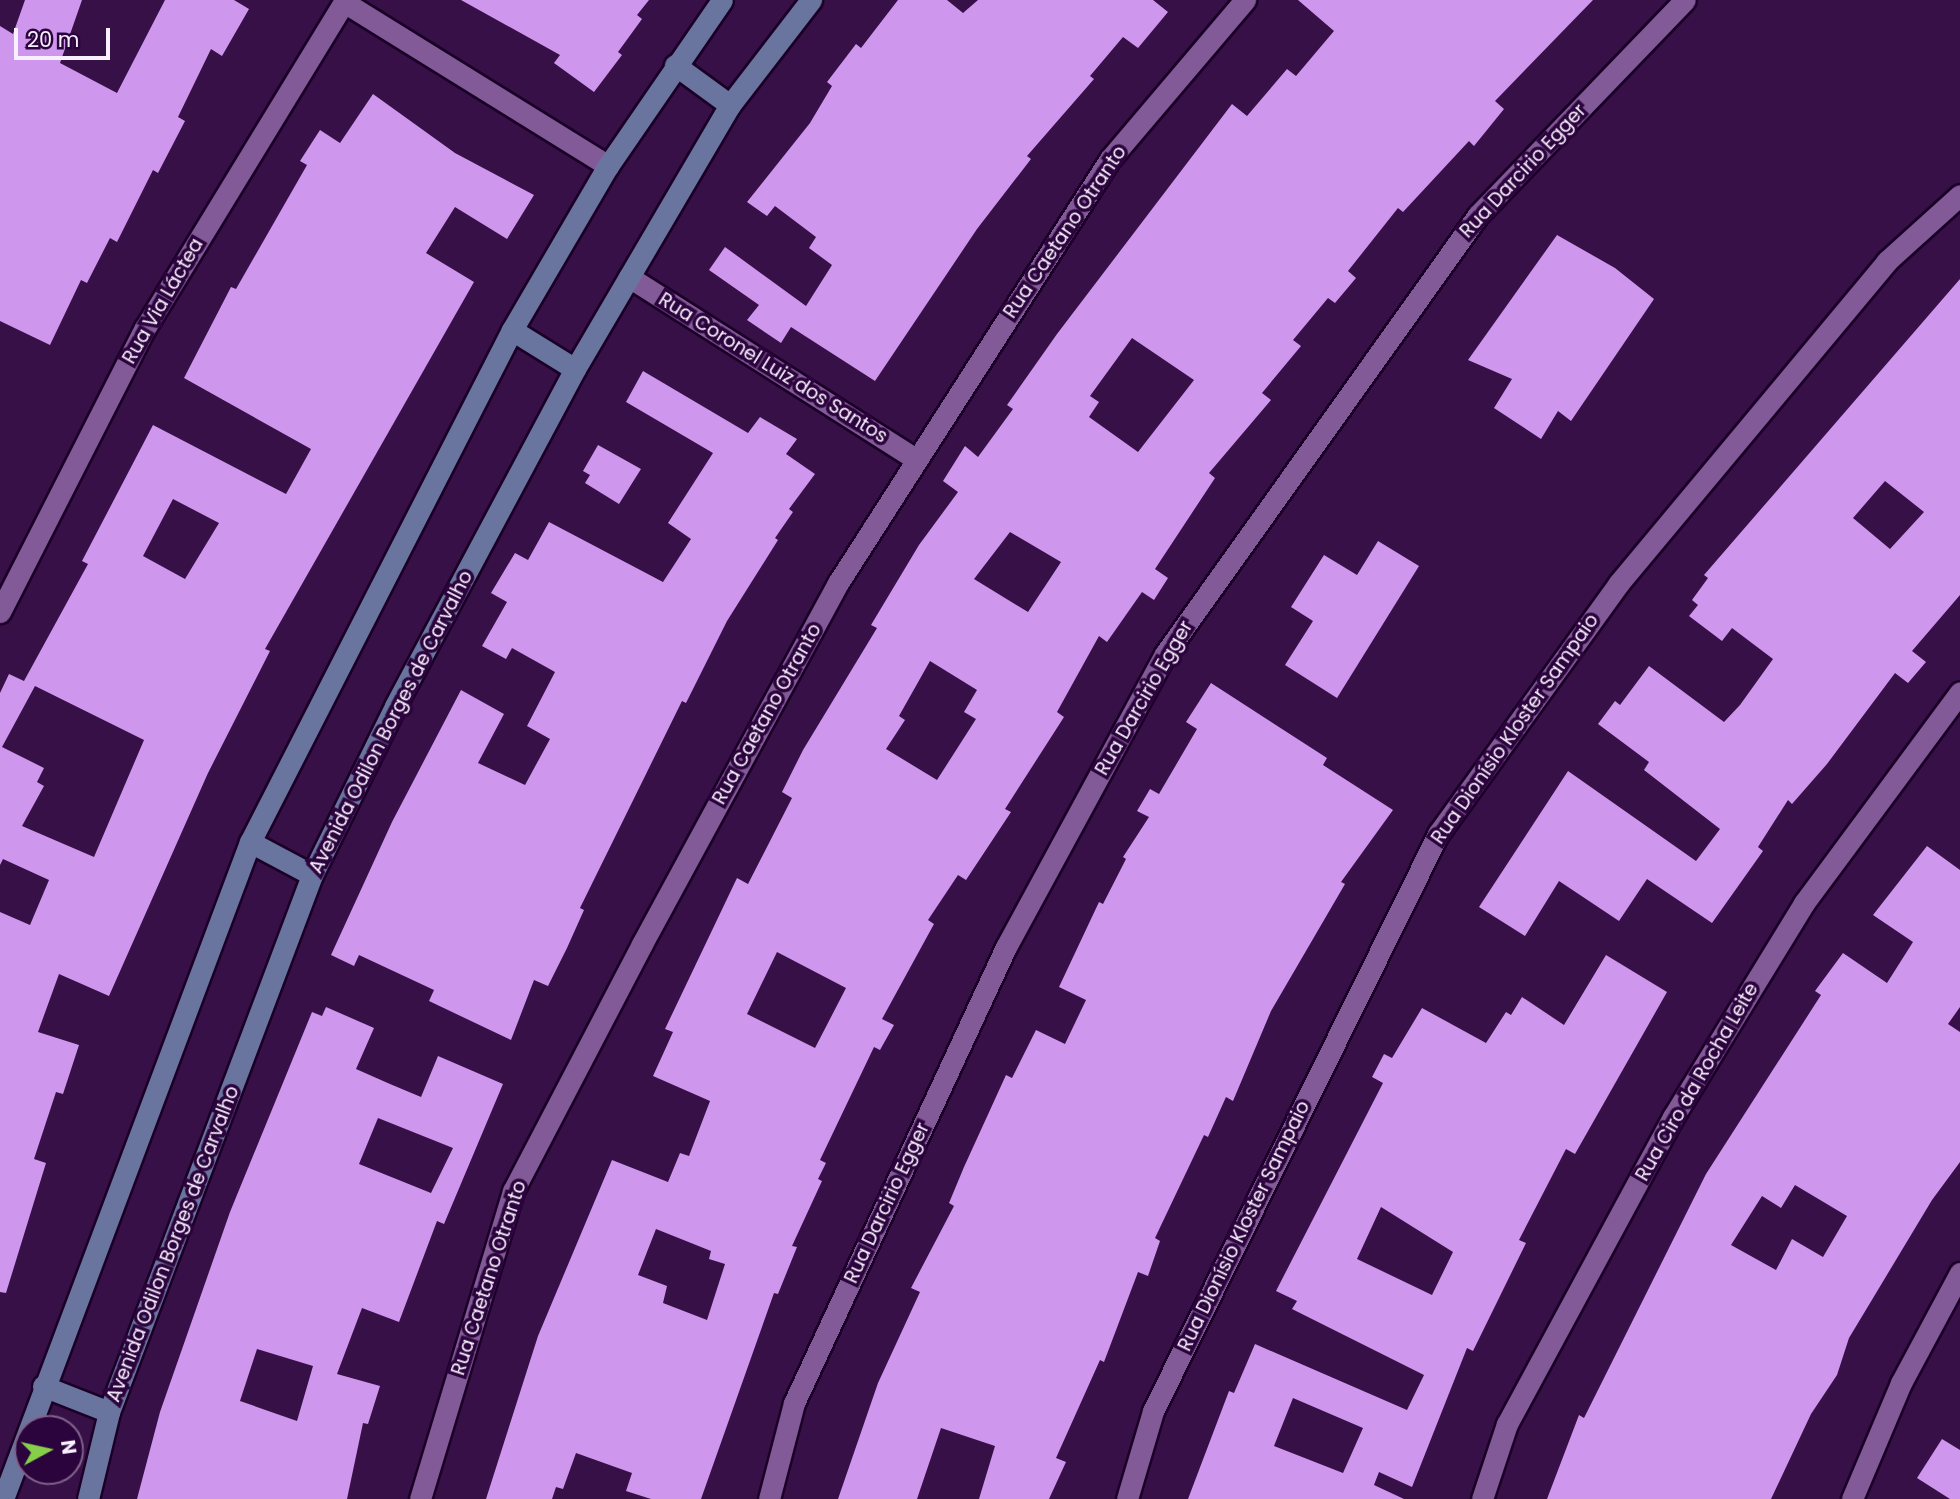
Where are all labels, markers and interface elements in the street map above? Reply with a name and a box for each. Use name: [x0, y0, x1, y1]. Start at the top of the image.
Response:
scale bar: [18, 14, 114, 58]
text: 20 m: [27, 25, 80, 54]
street label: Rua Darcirio Egger: [1455, 99, 1591, 243]
street label: Rua Caetano Otranto: [999, 141, 1131, 323]
street label: Rua Via Láctea: [118, 234, 208, 368]
street label: Rua Coronel Luiz dos Santos: [654, 288, 892, 448]
street label: Avenida Odilon Borges de Carvalho: [304, 567, 478, 877]
street label: Rua Dionísio Kloster Sampaio: [1427, 610, 1603, 848]
street label: Rua Darcirio Egger: [1091, 617, 1197, 779]
street label: Rua Caetano Otranto: [708, 620, 826, 808]
street label: Rua Ciro da Rocha Leite: [1631, 979, 1763, 1185]
street label: Avenida Odilon Borges de Carvalho: [102, 1083, 244, 1405]
street label: Rua Dionísio Kloster Sampaio: [1173, 1097, 1315, 1355]
street label: Rua Darcirio Egger: [840, 1119, 934, 1287]
street label: Rua Caetano Otranto: [447, 1178, 531, 1378]
north arrow: [14, 1415, 84, 1485]
text: N: [54, 1438, 83, 1456]

